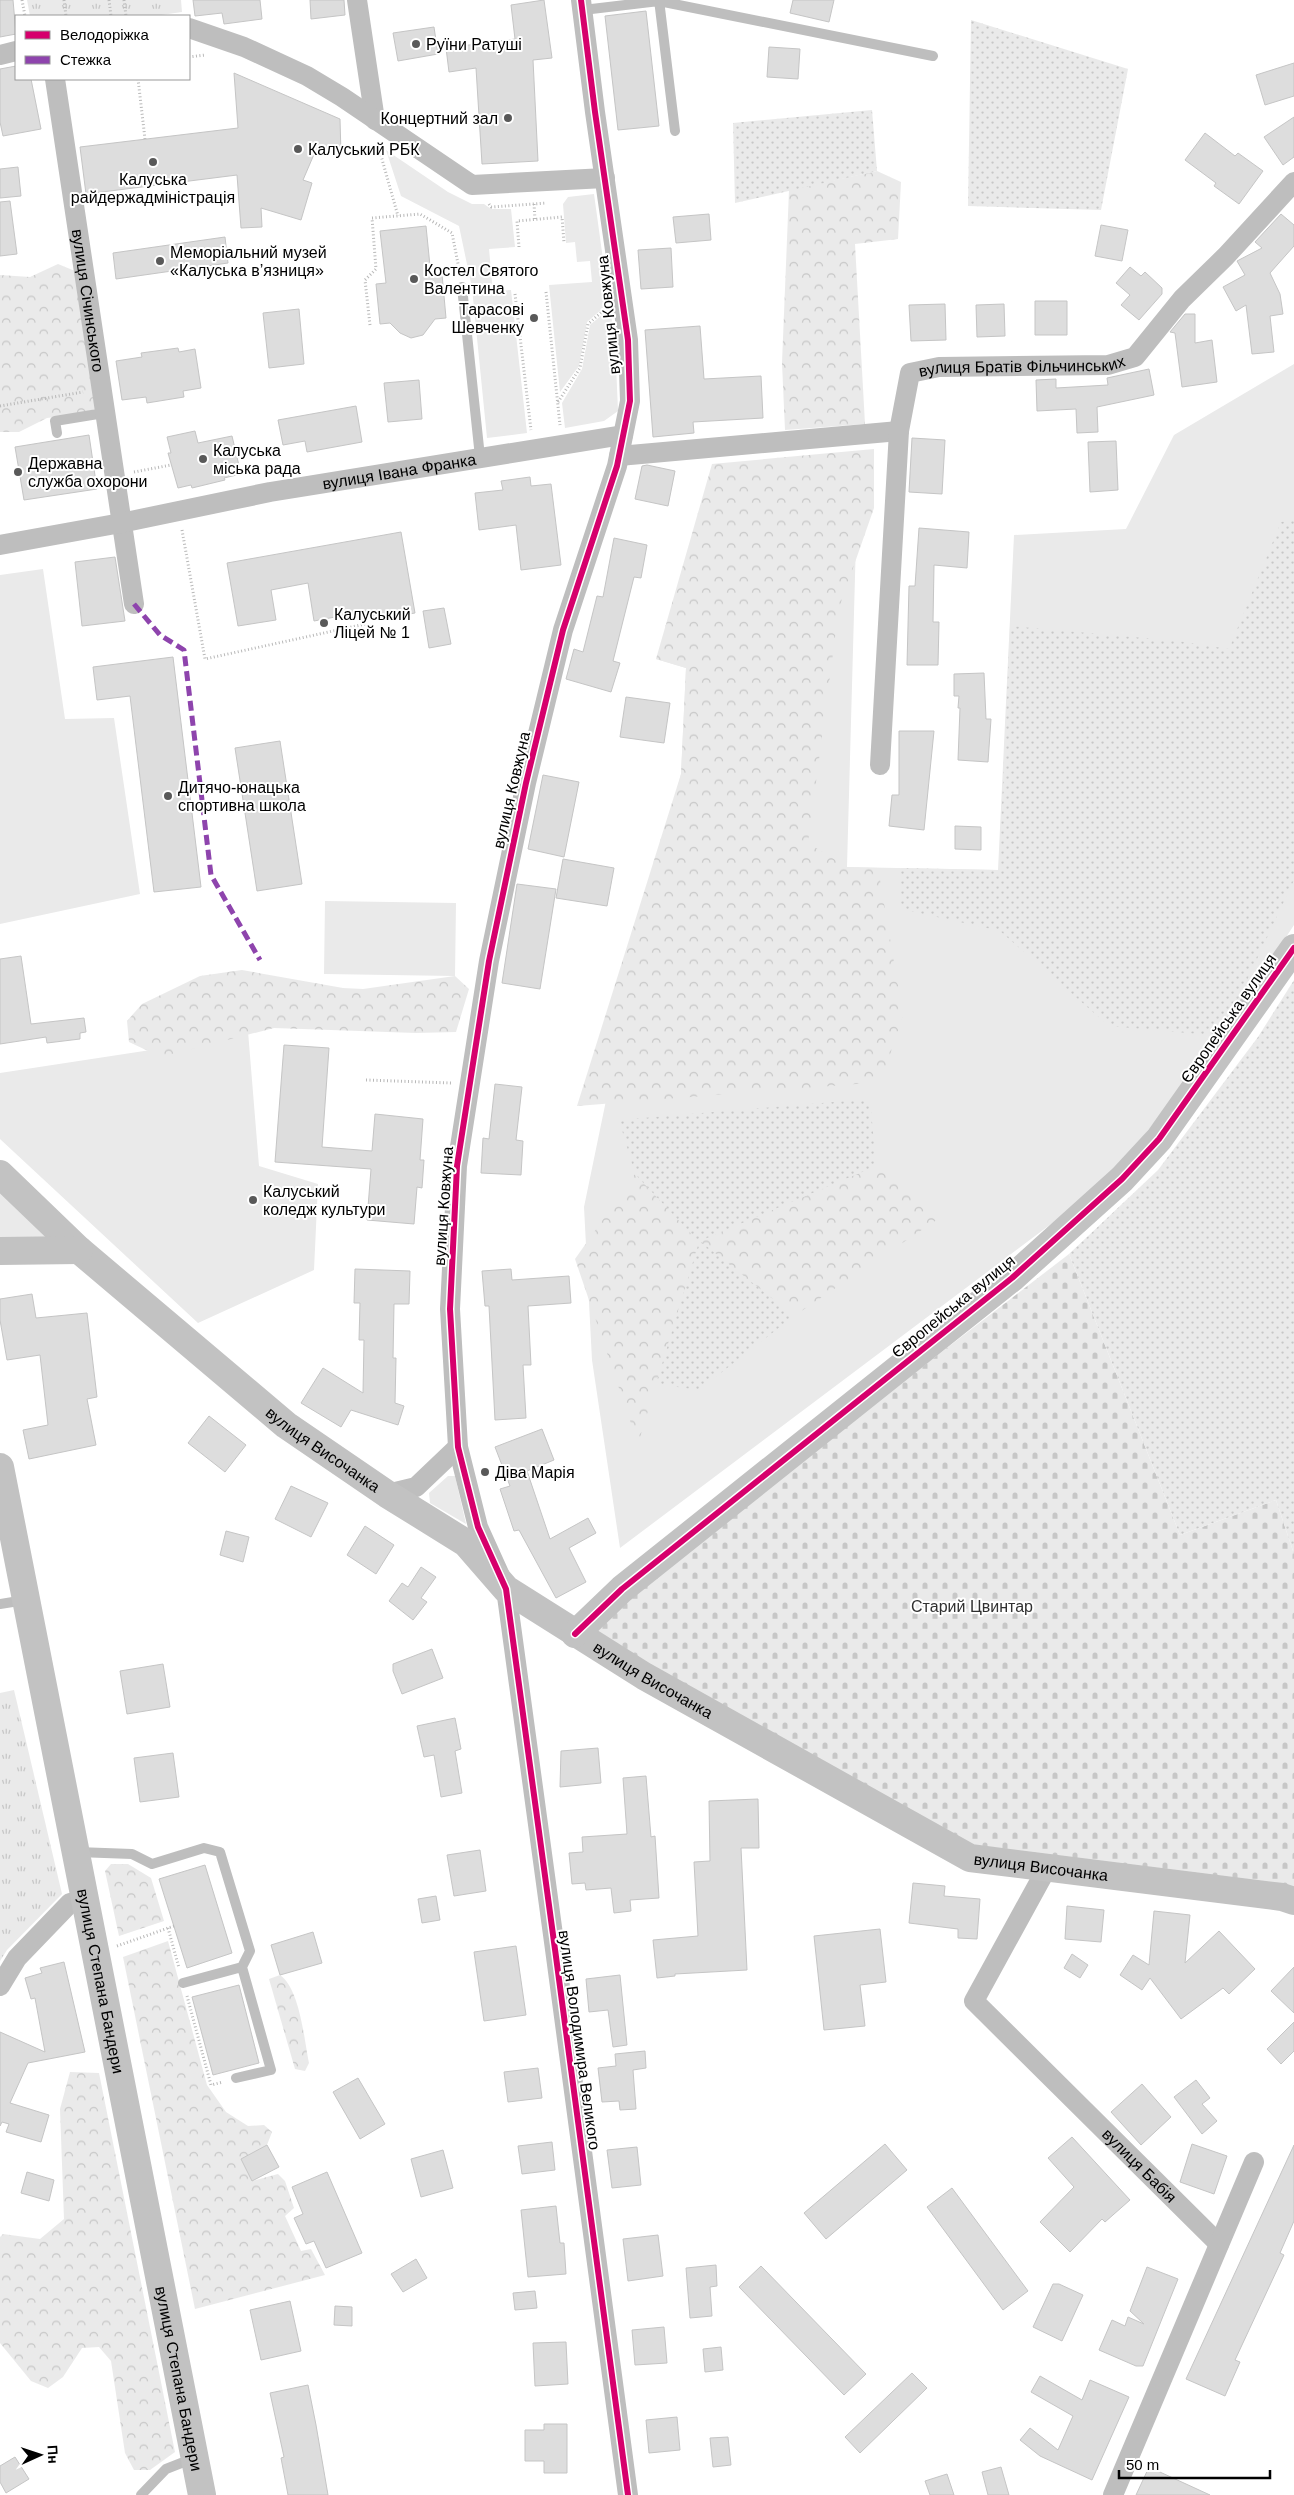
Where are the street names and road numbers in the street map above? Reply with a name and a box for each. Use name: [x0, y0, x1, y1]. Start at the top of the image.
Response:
street label: вулиця Січинського: [69, 228, 107, 373]
street label: вулиця Ковжуна: [594, 255, 623, 375]
street label: вулиця Братів Фільчинських: [917, 352, 1127, 380]
street label: вулиця Івана Франка: [321, 451, 477, 492]
street label: вулиця Ковжуна: [490, 730, 533, 850]
street label: Європейська вулиця: [1178, 951, 1279, 1086]
street label: вулиця Ковжуна: [431, 1146, 456, 1266]
street label: Європейська вулиця: [888, 1252, 1018, 1361]
street label: вулиця Височанка: [262, 1404, 383, 1496]
street label: вулиця Височанка: [590, 1639, 716, 1722]
street label: вулиця Височанка: [973, 1851, 1109, 1884]
street label: вулиця Степана Бандери: [74, 1887, 127, 2075]
street label: вулиця Володимира Великого: [556, 1929, 603, 2151]
street label: вулиця Бабія: [1099, 2125, 1180, 2206]
street label: вулиця Степана Бандери: [152, 2285, 205, 2473]

